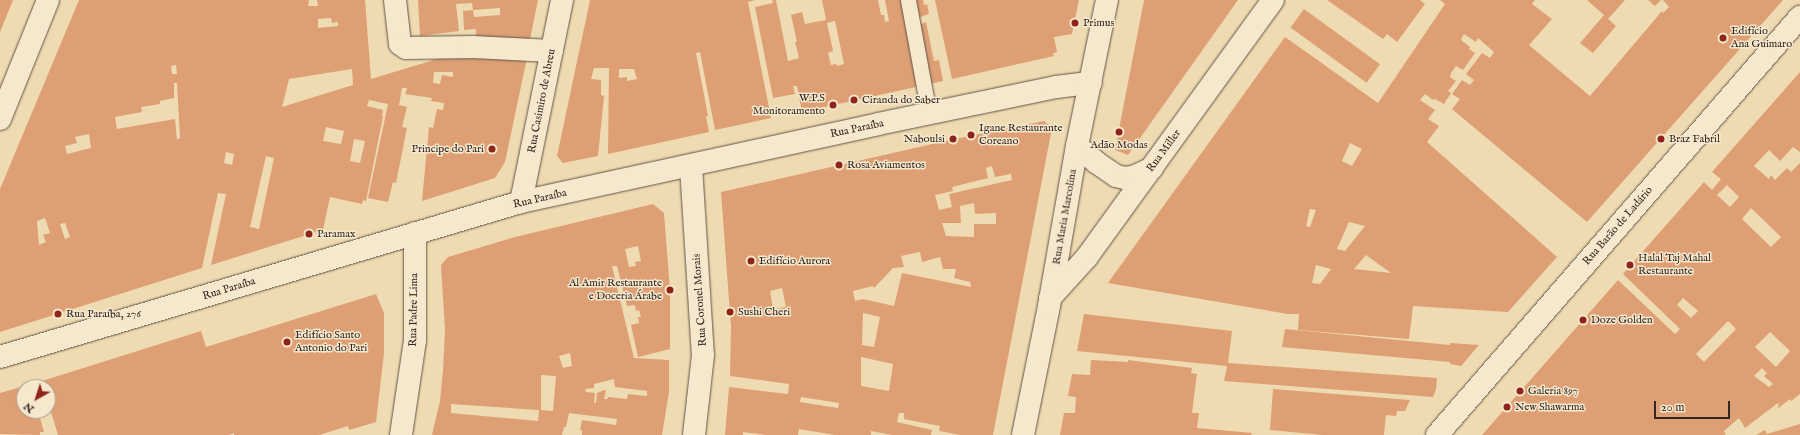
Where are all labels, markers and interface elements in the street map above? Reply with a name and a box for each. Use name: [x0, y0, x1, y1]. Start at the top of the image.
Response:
place label: Primus: [1083, 16, 1114, 30]
marker: Primus: [1070, 18, 1080, 28]
place label: Edifício Ana Guimaro: [1731, 25, 1792, 51]
marker: Edifício Ana Guimaro: [1718, 33, 1728, 43]
street label: Rua Casimiro de Abreu: [525, 48, 559, 154]
place label: W.P.S Monitoramento: [753, 92, 825, 118]
place label: Ciranda do Saber: [862, 93, 940, 107]
marker: Ciranda do Saber: [849, 95, 859, 105]
marker: W.P.S Monitoramento: [828, 100, 838, 110]
street label: Rua Paraíba: [829, 117, 885, 141]
place label: Igane Restaurante Coreano: [979, 122, 1063, 148]
marker: Adão Modas: [1114, 127, 1124, 137]
street label: Rua Miller: [1144, 127, 1184, 175]
marker: Igane Restaurante Coreano: [966, 130, 976, 140]
place label: Naboulsi: [904, 132, 945, 146]
place label: Braz Fabril: [1669, 132, 1720, 146]
marker: Naboulsi: [948, 134, 958, 144]
marker: Braz Fabril: [1656, 134, 1666, 144]
place label: Adão Modas: [1090, 138, 1148, 152]
place label: Principe do Pari: [412, 142, 484, 156]
marker: Principe do Pari: [487, 144, 497, 154]
place label: Rosa Aviamentos: [847, 158, 925, 172]
marker: Rosa Aviamentos: [834, 160, 844, 170]
street label: Rua Maria Marcolina: [1050, 168, 1080, 266]
street label: Rua Barão de Ladário: [1580, 184, 1656, 268]
street label: Rua Paraíba: [512, 186, 568, 212]
place label: Paramax: [317, 227, 355, 241]
marker: Paramax: [304, 229, 314, 239]
place label: Halal Taj Mahal Restaurante: [1638, 252, 1711, 278]
street label: Rua Coronel Morais: [690, 253, 710, 347]
place label: Edifício Aurora: [759, 254, 830, 268]
marker: Edifício Aurora: [746, 256, 756, 266]
marker: Halal Taj Mahal Restaurante: [1625, 260, 1635, 270]
street label: Rua Padre Lima: [407, 273, 421, 347]
street label: Rua Paraíba: [201, 275, 257, 303]
place label: Al Amir Restaurante e Doceria Árabe: [569, 277, 662, 303]
marker: Al Amir Restaurante e Doceria Árabe: [665, 285, 675, 295]
place label: Sushi Cheri: [738, 305, 790, 319]
place label: Rua Paraíba, 276: [66, 307, 141, 321]
marker: Sushi Cheri: [725, 307, 735, 317]
marker: Rua Paraíba, 276: [53, 309, 63, 319]
place label: Doze Golden: [1591, 313, 1653, 327]
marker: Doze Golden: [1578, 315, 1588, 325]
place label: Edifício Santo Antonio do Pari: [295, 329, 367, 355]
marker: Edifício Santo Antonio do Pari: [282, 337, 292, 347]
north arrow: [16, 379, 56, 419]
place label: Galeria 897: [1528, 384, 1578, 398]
marker: Galeria 897: [1515, 386, 1525, 396]
scale bar: [1656, 393, 1732, 419]
text: N: [21, 399, 37, 416]
place label: New Shawarma: [1515, 400, 1584, 414]
text: 20 m: [1661, 400, 1684, 415]
marker: New Shawarma: [1502, 402, 1512, 412]

